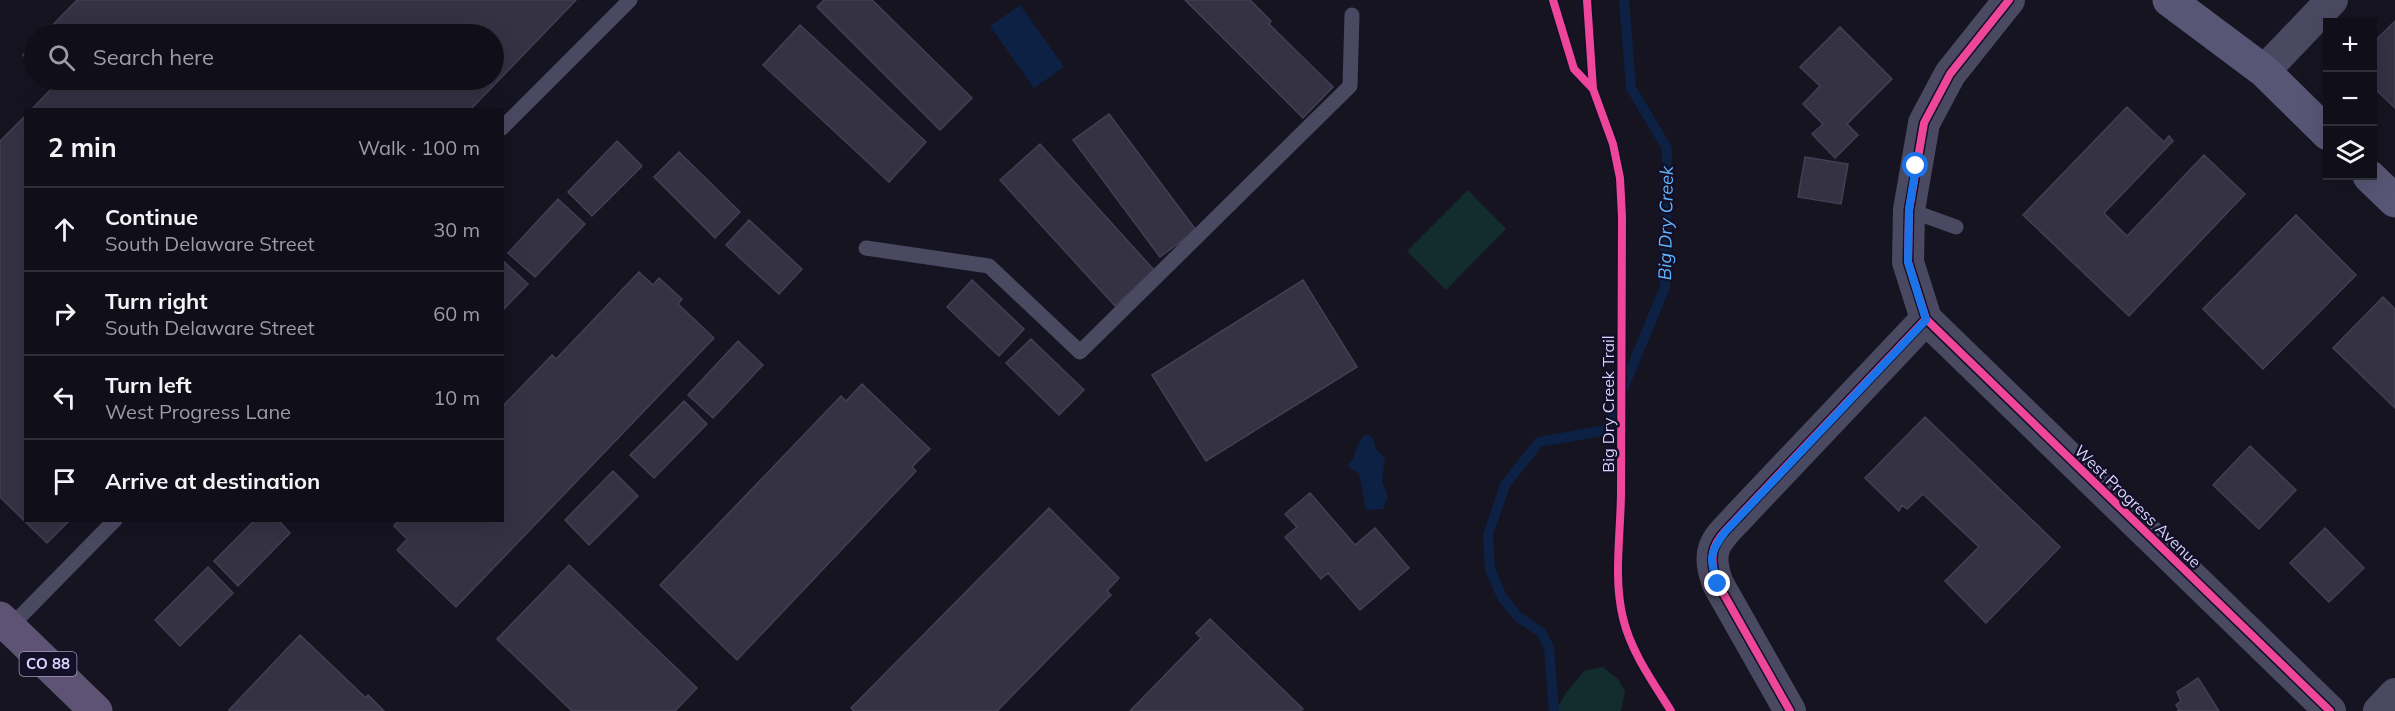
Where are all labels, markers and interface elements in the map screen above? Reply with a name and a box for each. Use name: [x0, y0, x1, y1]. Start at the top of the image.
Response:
map controls: [2323, 18, 2377, 180]
button: +: [2323, 18, 2377, 72]
search box: [24, 24, 504, 90]
icon: search: [45, 41, 78, 74]
text: Search here: [93, 43, 214, 71]
button: −: [2323, 72, 2377, 126]
button: layers: [2323, 126, 2377, 180]
text: 2 min: [48, 131, 117, 164]
text: Walk · 100 m: [358, 135, 480, 160]
route start: [1902, 152, 1928, 178]
water label: Big Dry Creek: [1653, 165, 1678, 280]
text: Continue: [105, 203, 198, 231]
icon: ahead: [48, 213, 81, 246]
text: 30 m: [433, 217, 480, 242]
text: South Delaware Street: [105, 231, 315, 256]
text: Turn right: [105, 287, 208, 315]
icon: right: [48, 297, 81, 330]
text: 60 m: [433, 301, 480, 326]
text: South Delaware Street: [105, 315, 315, 340]
street label: Big Dry Creek Trail: [1598, 335, 1618, 473]
text: Turn left: [105, 371, 192, 399]
icon: left: [48, 381, 81, 414]
text: 10 m: [433, 385, 480, 410]
text: West Progress Lane: [105, 399, 291, 424]
street label: West Progress Avenue: [2071, 440, 2205, 572]
icon: arrive: [48, 465, 81, 498]
text: Arrive at destination: [105, 467, 320, 495]
route end: [1704, 570, 1730, 596]
road number: CO 88: [20, 652, 76, 676]

